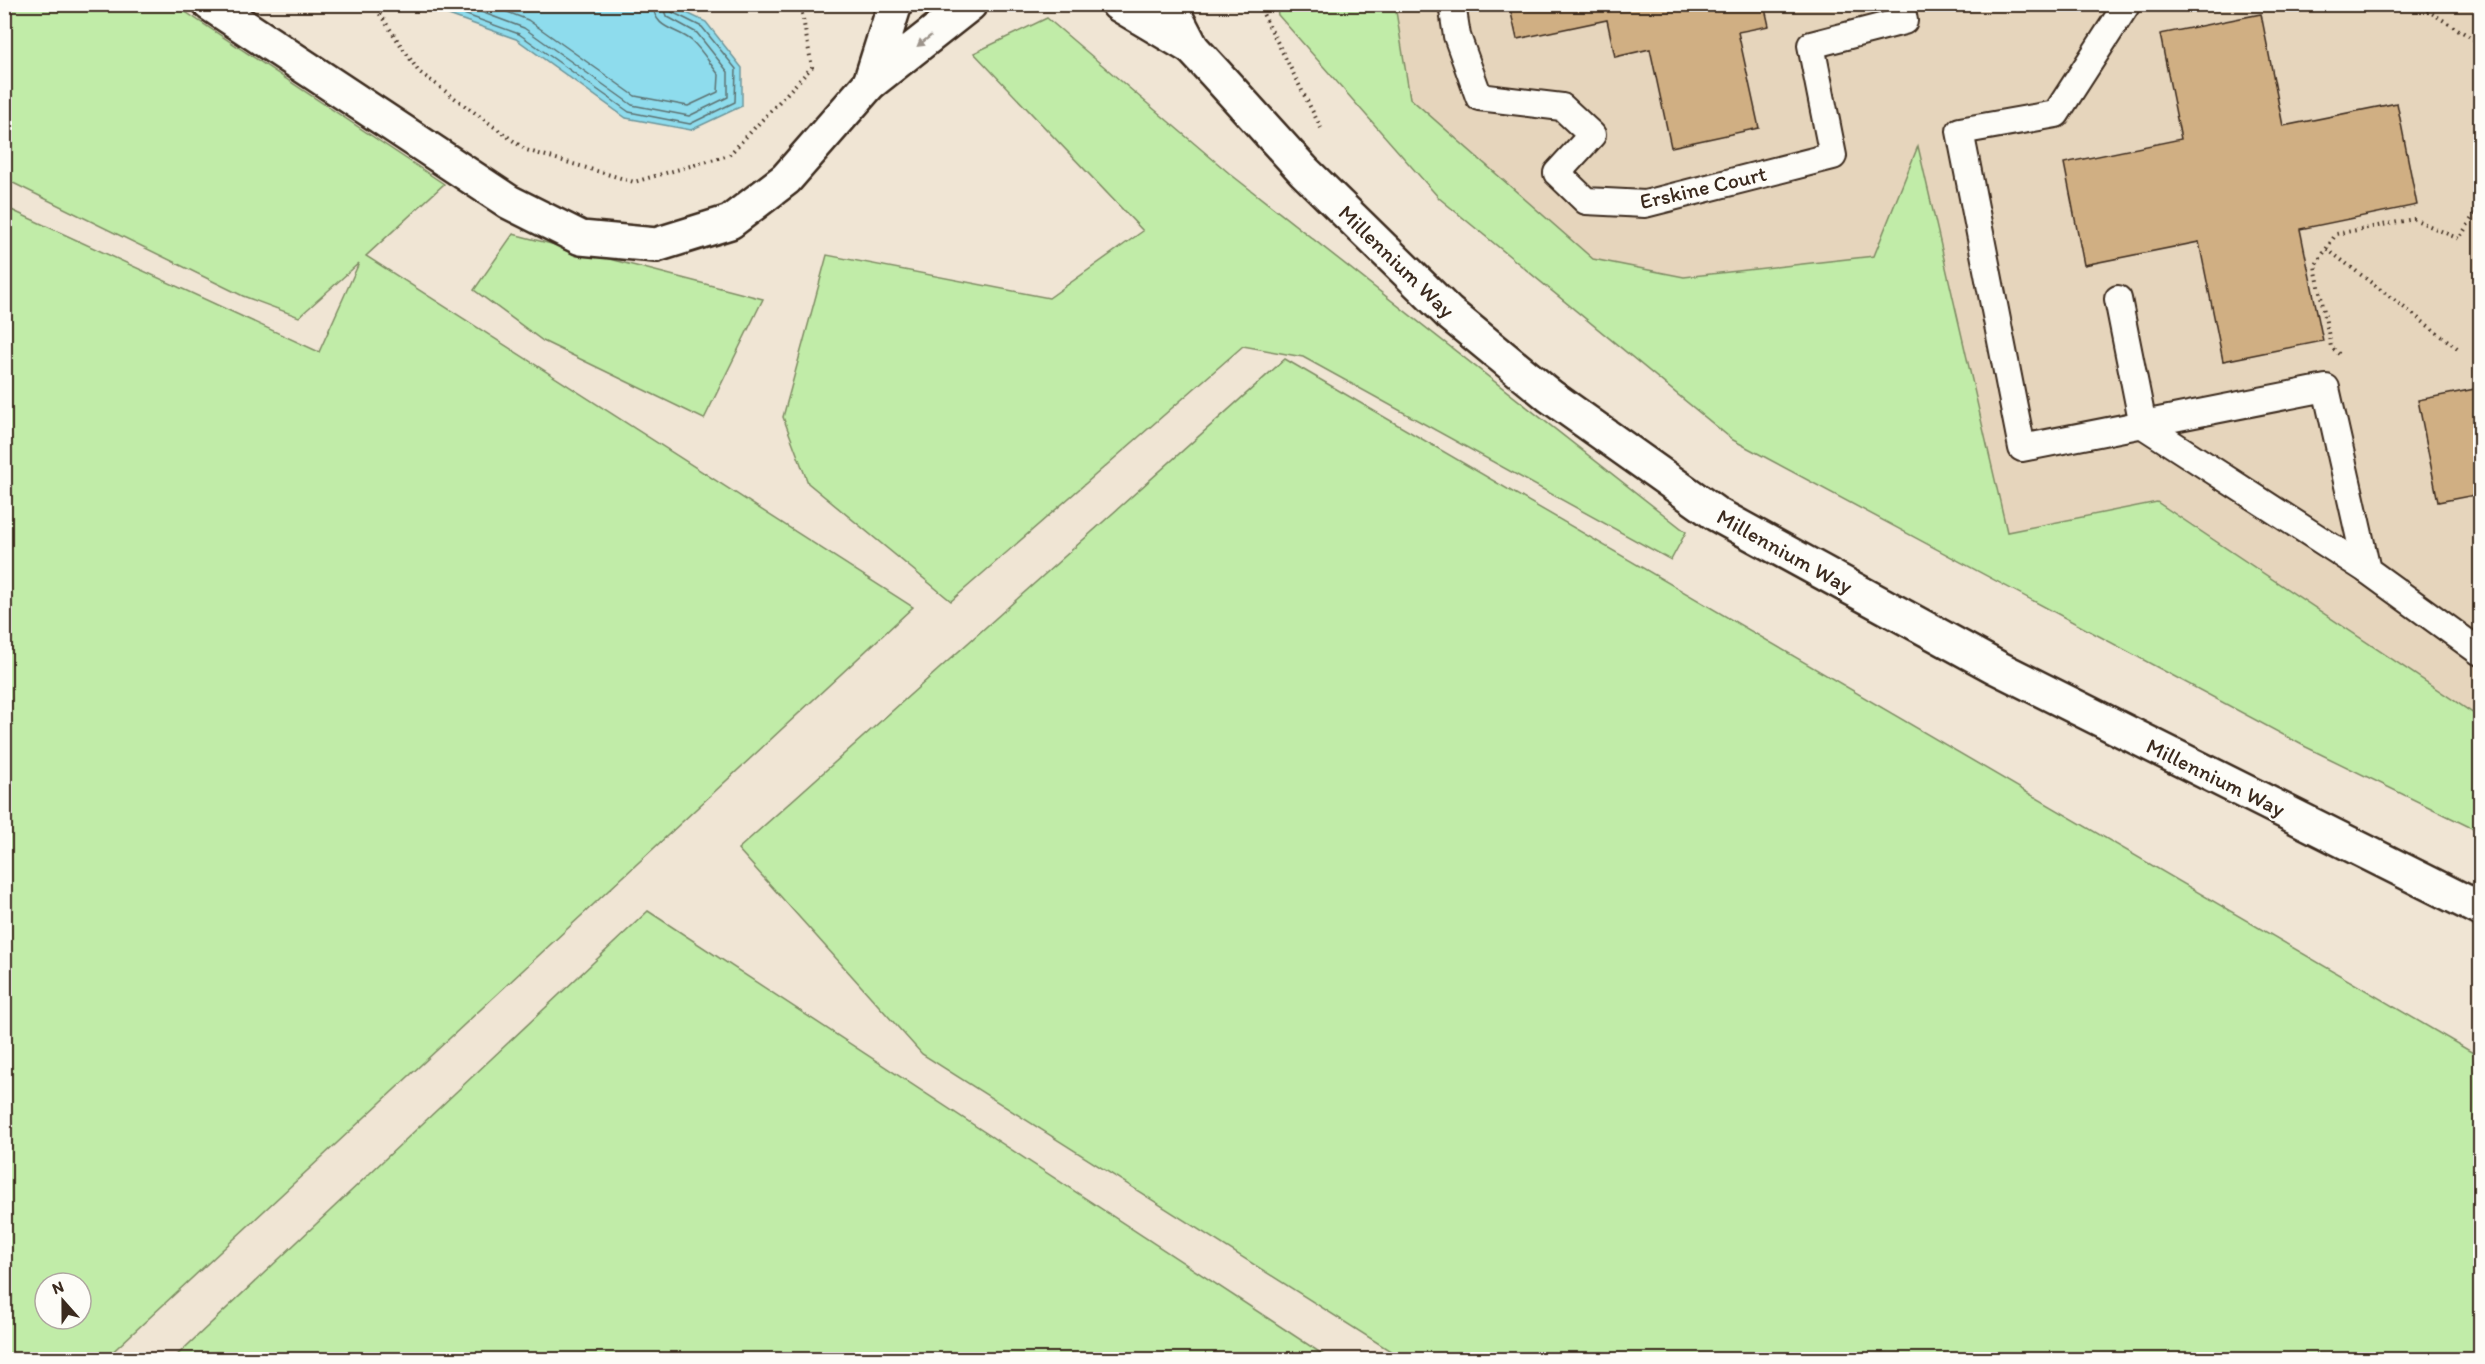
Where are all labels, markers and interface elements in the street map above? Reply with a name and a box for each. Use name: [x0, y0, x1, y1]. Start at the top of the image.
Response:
one-way arrow: [917, 34, 932, 46]
street label: Erskine Court: [1637, 160, 1769, 215]
street label: Millennium Way: [1333, 199, 1461, 324]
street label: Millennium Way: [1712, 503, 1858, 600]
street label: Millennium Way: [2142, 732, 2290, 823]
north arrow: [33, 1271, 93, 1331]
text: N: [49, 1277, 66, 1298]

